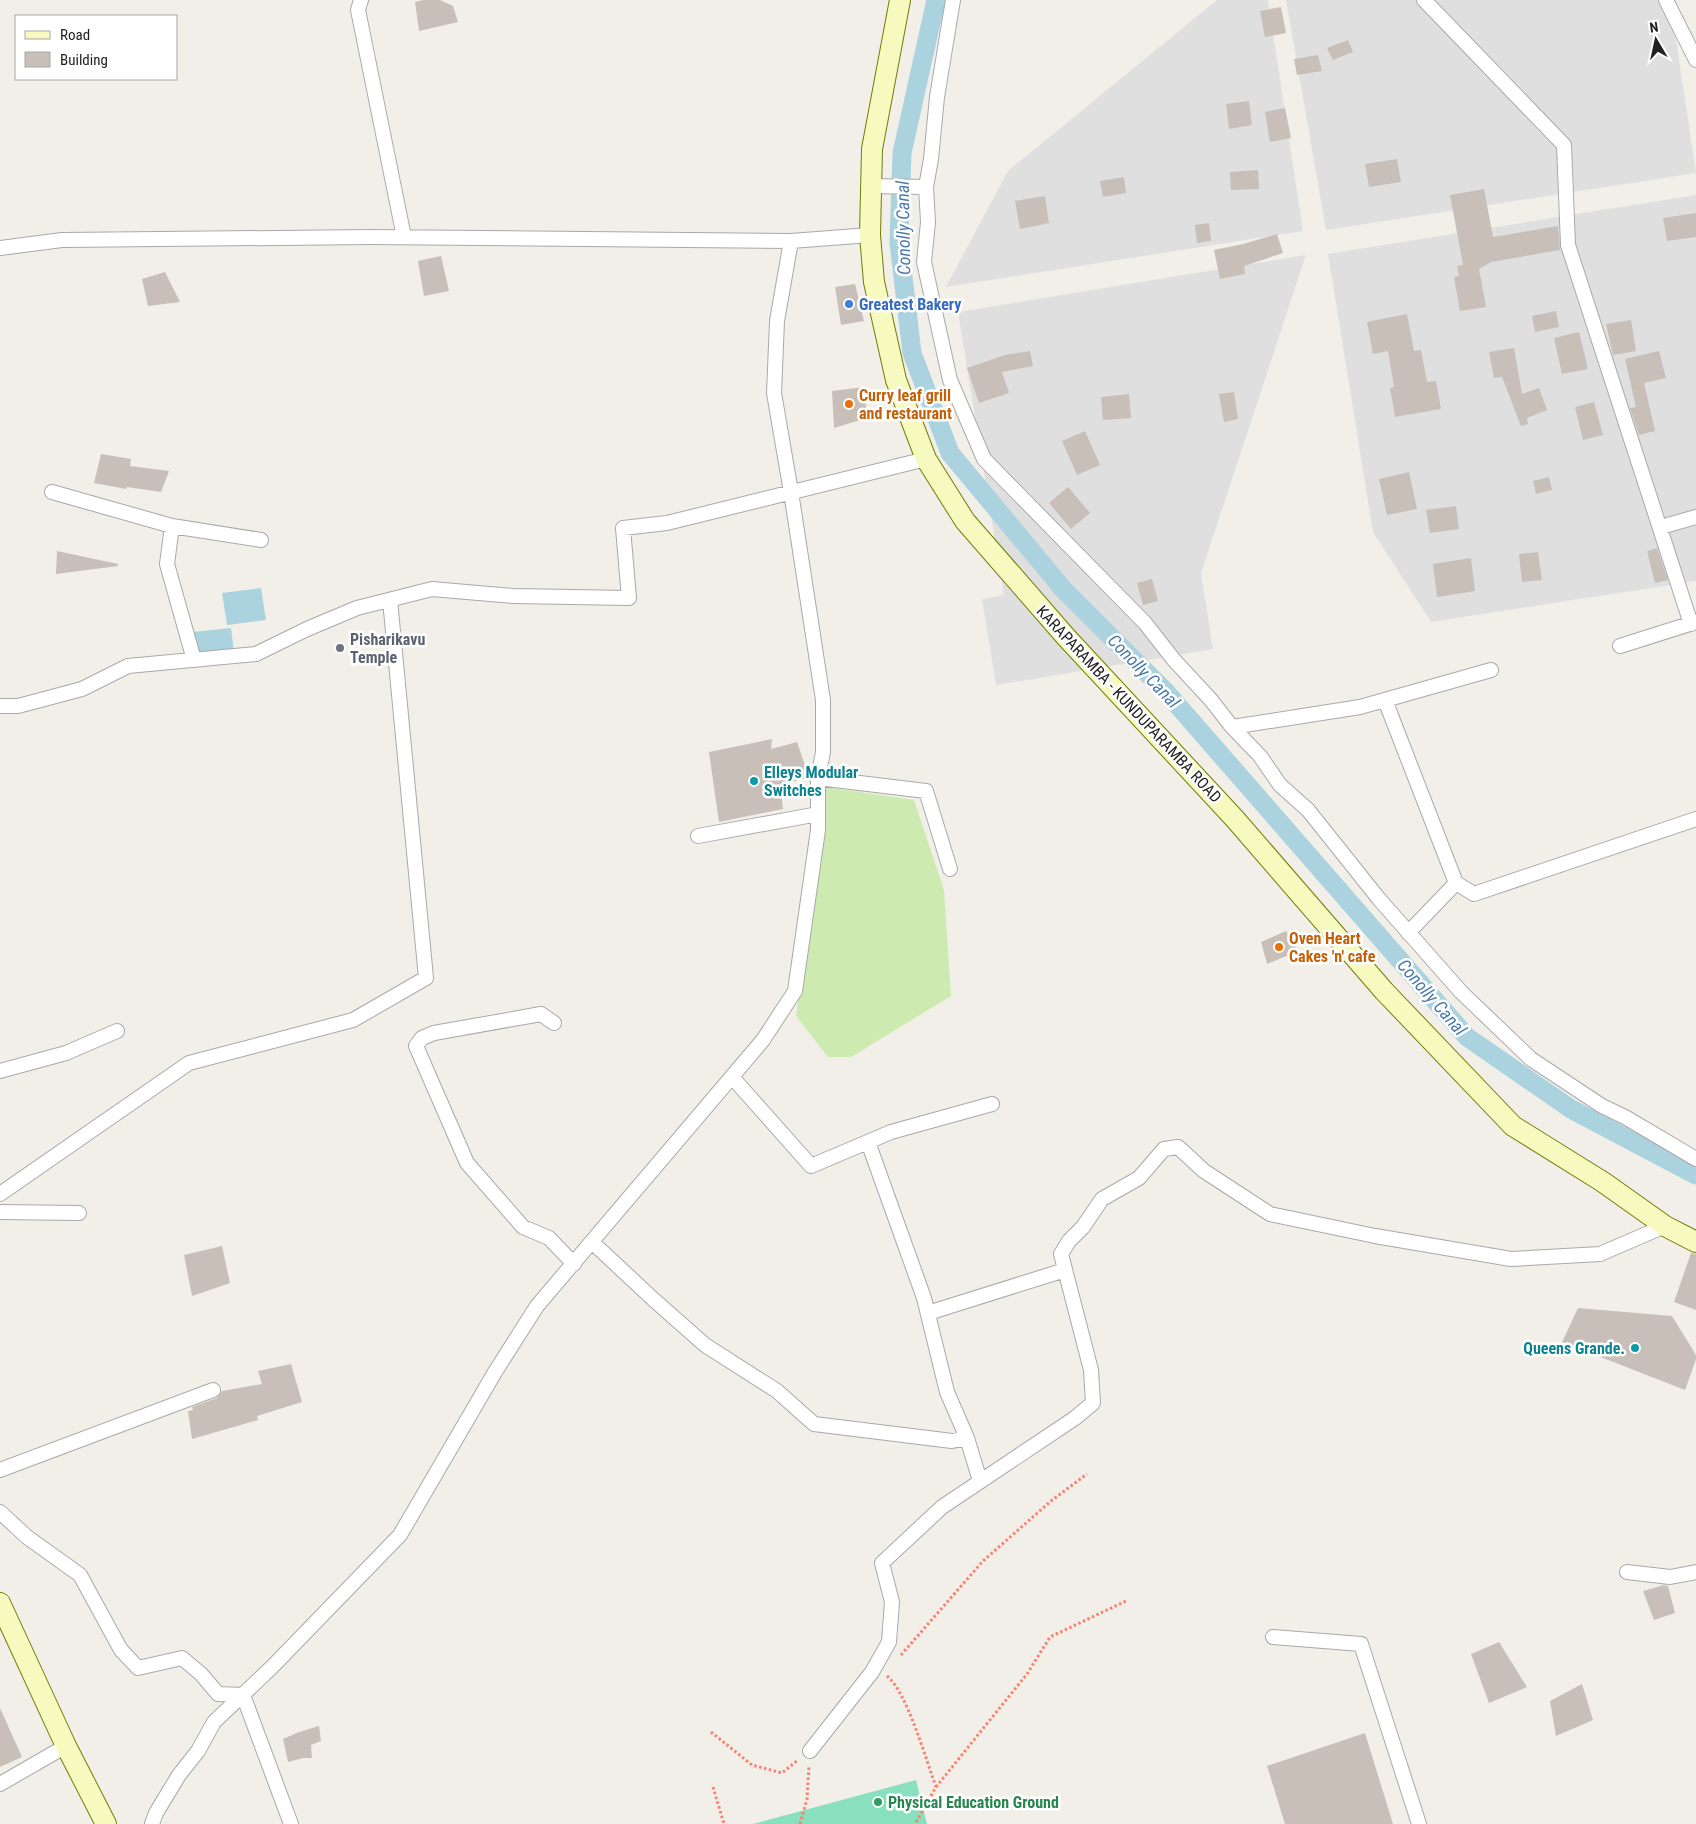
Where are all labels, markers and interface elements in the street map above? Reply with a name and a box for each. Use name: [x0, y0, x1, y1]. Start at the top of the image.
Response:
legend: [15, 15, 178, 80]
north arrow: [1631, 15, 1681, 65]
text: N: [1648, 19, 1659, 36]
text: Road: [60, 26, 90, 44]
text: Building: [60, 51, 108, 69]
water label: Conolly Canal: [892, 180, 914, 275]
place label: Greatest Bakery: [859, 295, 961, 314]
marker: Greatest Bakery: [843, 298, 855, 310]
place label: Curry leaf grill and restaurant: [859, 386, 952, 423]
marker: Curry leaf grill and restaurant: [843, 398, 855, 410]
street label: KARAPARAMBA - KUNDUPARAMBA ROAD: [1033, 602, 1225, 806]
place label: Pisharikavu Temple: [350, 630, 425, 667]
water label: Conolly Canal: [1104, 630, 1185, 713]
marker: Pisharikavu Temple: [334, 642, 346, 654]
place label: Elleys Modular Switches: [764, 763, 858, 800]
marker: Elleys Modular Switches: [748, 775, 760, 787]
place label: Oven Heart Cakes 'n' cafe: [1289, 929, 1376, 966]
marker: Oven Heart Cakes 'n' cafe: [1273, 941, 1285, 953]
water label: Conolly Canal: [1393, 955, 1472, 1040]
place label: Queens Grande.: [1523, 1339, 1625, 1358]
marker: Queens Grande.: [1629, 1342, 1641, 1354]
place label: Physical Education Ground: [888, 1793, 1059, 1812]
marker: Physical Education Ground: [872, 1796, 884, 1808]

